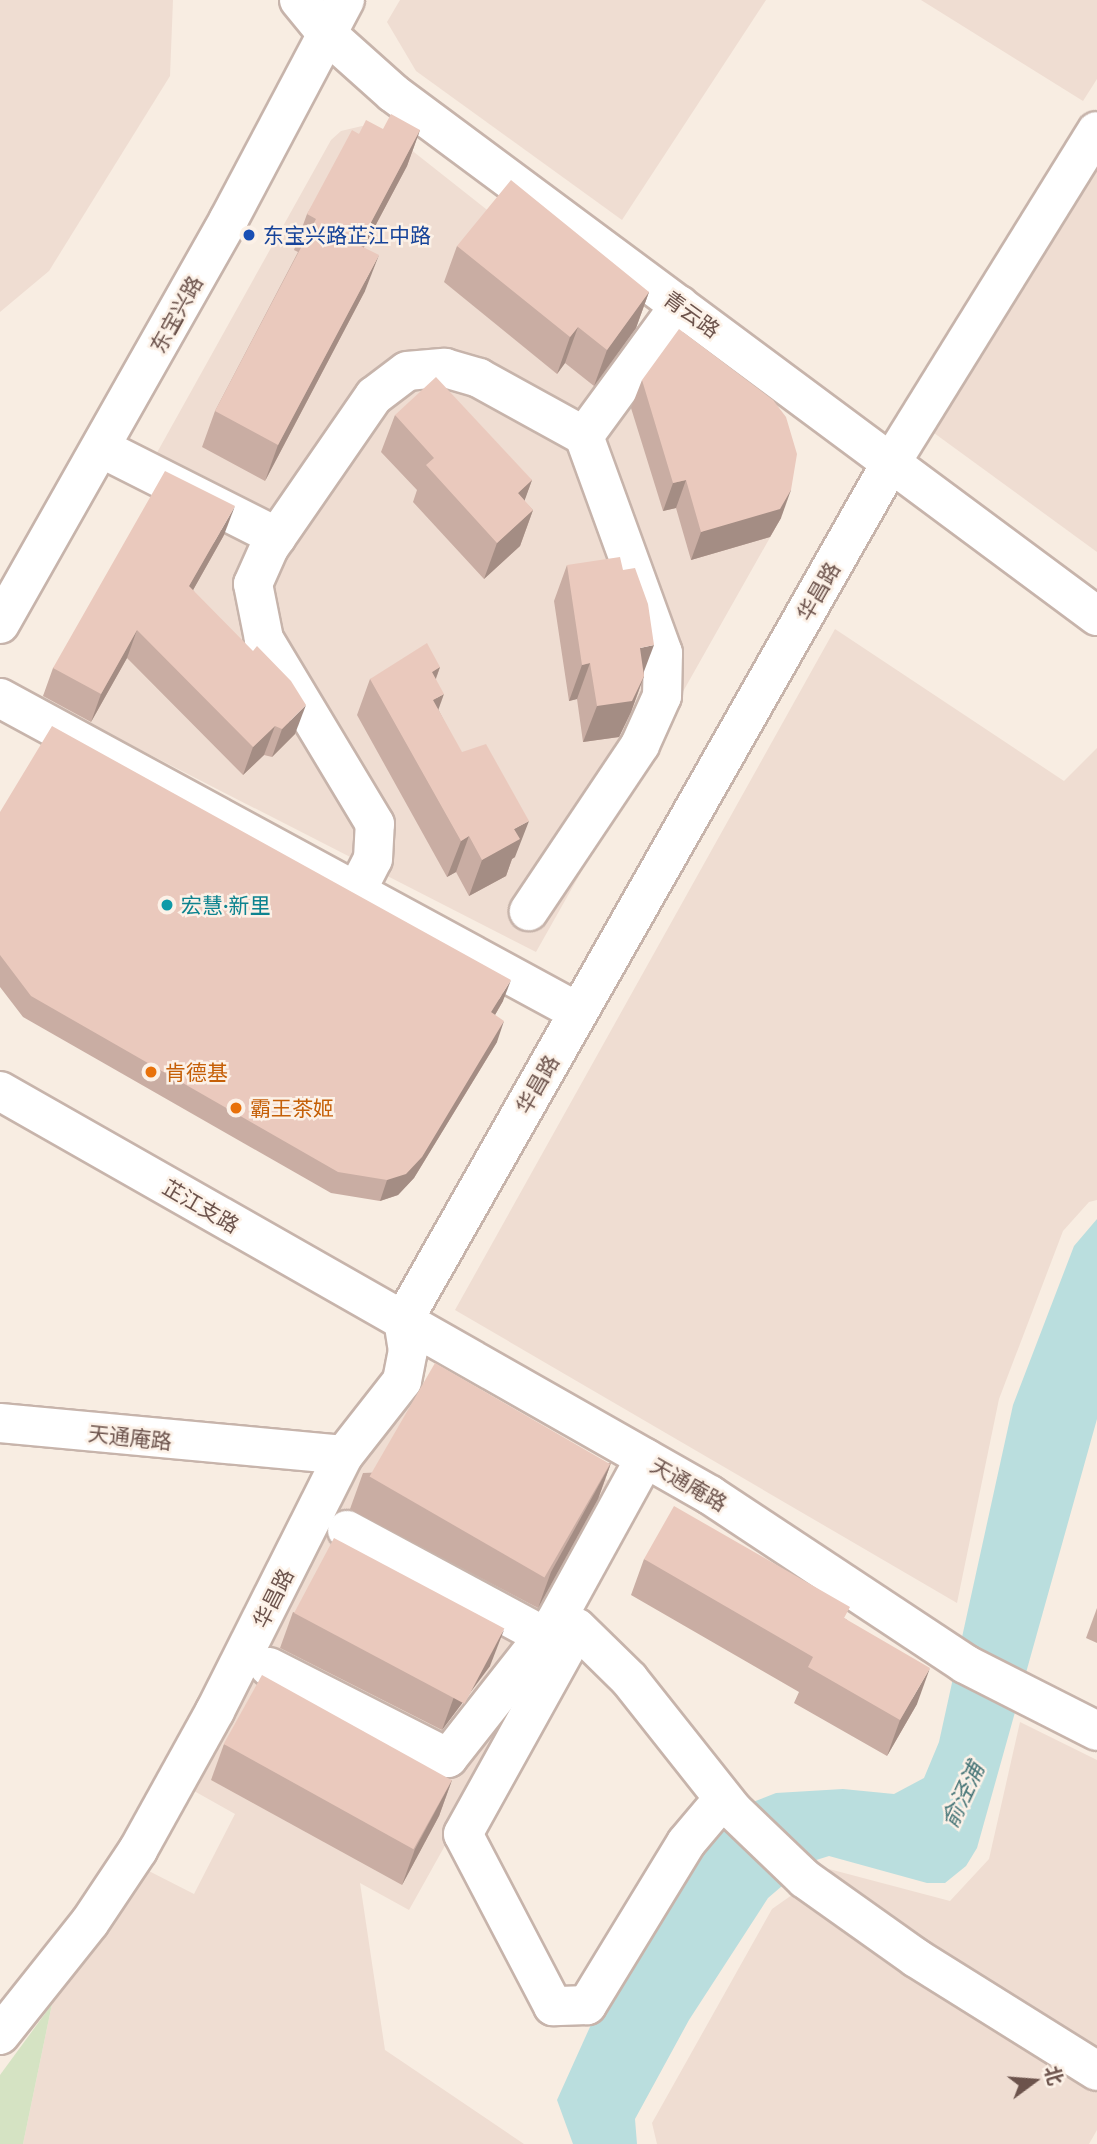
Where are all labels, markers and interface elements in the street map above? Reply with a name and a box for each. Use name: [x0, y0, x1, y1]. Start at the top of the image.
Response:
place label: 东宝兴路芷江中路: [263, 222, 431, 248]
marker: 东宝兴路芷江中路: [241, 227, 257, 243]
street label: 东宝兴路: [145, 271, 207, 357]
street label: 青云路: [659, 285, 725, 343]
street label: 华昌路: [791, 557, 845, 625]
place label: 宏慧·新里: [181, 892, 270, 918]
marker: 宏慧·新里: [159, 897, 175, 913]
street label: 华昌路: [510, 1050, 564, 1118]
place label: 肯德基: [165, 1059, 228, 1085]
marker: 肯德基: [143, 1064, 159, 1080]
place label: 霸王茶姬: [250, 1095, 334, 1121]
marker: 霸王茶姬: [228, 1100, 244, 1116]
street label: 芷江支路: [158, 1174, 244, 1238]
street label: 天通庵路: [87, 1420, 173, 1454]
street label: 天通庵路: [646, 1452, 732, 1516]
street label: 华昌路: [247, 1564, 299, 1632]
water label: 俞泾浦: [935, 1758, 989, 1832]
north arrow: [999, 2046, 1069, 2116]
text: 北: [1041, 2063, 1068, 2087]

